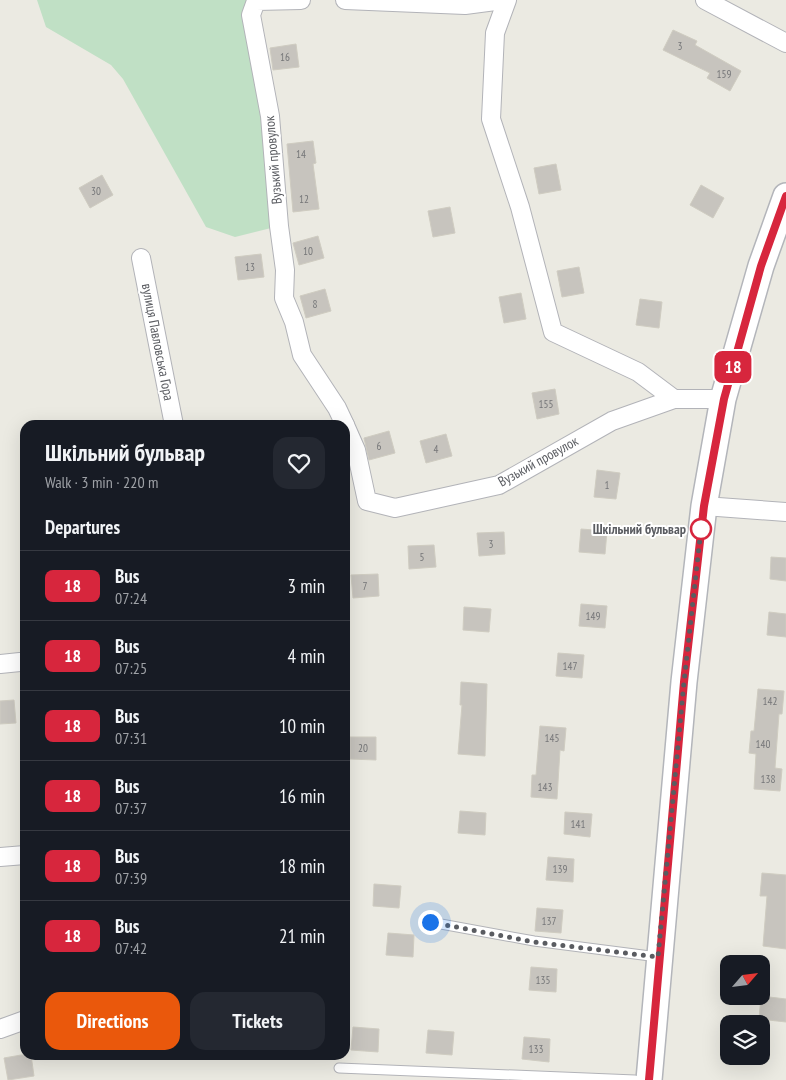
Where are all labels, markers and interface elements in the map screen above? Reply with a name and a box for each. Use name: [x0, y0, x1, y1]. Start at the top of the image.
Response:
house number: 3: [678, 39, 683, 53]
house number: 16: [280, 50, 290, 64]
house number: 159: [717, 67, 731, 81]
street label: Вузький провулок: [260, 114, 286, 205]
house number: 14: [296, 147, 306, 161]
house number: 30: [91, 184, 101, 198]
house number: 12: [299, 192, 309, 206]
house number: 10: [303, 244, 313, 258]
house number: 13: [245, 260, 255, 274]
street label: вулиця Павловська Гора: [138, 282, 178, 402]
house number: 8: [313, 297, 318, 311]
line badge: 18: [710, 351, 756, 383]
text: 18: [724, 355, 742, 378]
house number: 155: [539, 397, 553, 411]
street label: Вузький провулок: [495, 431, 582, 490]
text: Шкільний бульвар: [45, 437, 205, 468]
button: heart: [273, 437, 325, 489]
house number: 6: [377, 439, 382, 453]
house number: 4: [434, 442, 439, 456]
text: Walk · 3 min · 220 m: [45, 472, 158, 492]
house number: 1: [605, 478, 610, 492]
text: Departures: [45, 515, 120, 539]
marker: Шкільний бульвар: [690, 518, 712, 540]
place label: Шкільний бульвар: [593, 520, 686, 538]
house number: 3: [489, 537, 494, 551]
house number: 5: [420, 550, 425, 564]
text: Bus: [115, 564, 139, 588]
text: 18: [64, 574, 81, 597]
text: 3 min: [288, 574, 325, 598]
house number: 7: [363, 579, 368, 593]
text: 07:24: [115, 588, 147, 608]
house number: 149: [586, 609, 600, 623]
text: Bus: [115, 634, 139, 658]
text: 18: [64, 644, 81, 667]
text: 4 min: [288, 644, 325, 668]
text: 07:25: [115, 658, 147, 678]
house number: 147: [563, 659, 577, 673]
house number: 142: [763, 694, 777, 708]
text: Bus: [115, 704, 139, 728]
text: 18: [64, 714, 81, 737]
text: 10 min: [279, 714, 325, 738]
text: 07:31: [115, 728, 147, 748]
house number: 145: [545, 731, 559, 745]
house number: 140: [756, 737, 770, 751]
house number: 20: [358, 741, 368, 755]
house number: 138: [761, 772, 775, 786]
text: Bus: [115, 774, 139, 798]
house number: 143: [538, 780, 552, 794]
text: 18: [64, 784, 81, 807]
text: 16 min: [279, 784, 325, 808]
text: 07:37: [115, 798, 147, 818]
house number: 141: [571, 817, 585, 831]
text: Bus: [115, 844, 139, 868]
text: 18: [64, 854, 81, 877]
text: 18 min: [279, 854, 325, 878]
house number: 139: [553, 862, 567, 876]
text: 07:39: [115, 868, 147, 888]
your location: [418, 910, 443, 935]
text: Bus: [115, 914, 139, 938]
house number: 137: [542, 914, 556, 928]
text: 18: [64, 924, 81, 947]
text: 21 min: [279, 924, 325, 948]
text: 07:42: [115, 938, 147, 958]
north arrow: [720, 955, 770, 1005]
map controls: [720, 955, 770, 1065]
house number: 135: [536, 973, 550, 987]
button: Directions: [45, 992, 180, 1050]
button: Tickets: [190, 992, 325, 1050]
button: layers: [720, 1015, 770, 1065]
house number: 133: [529, 1042, 543, 1056]

